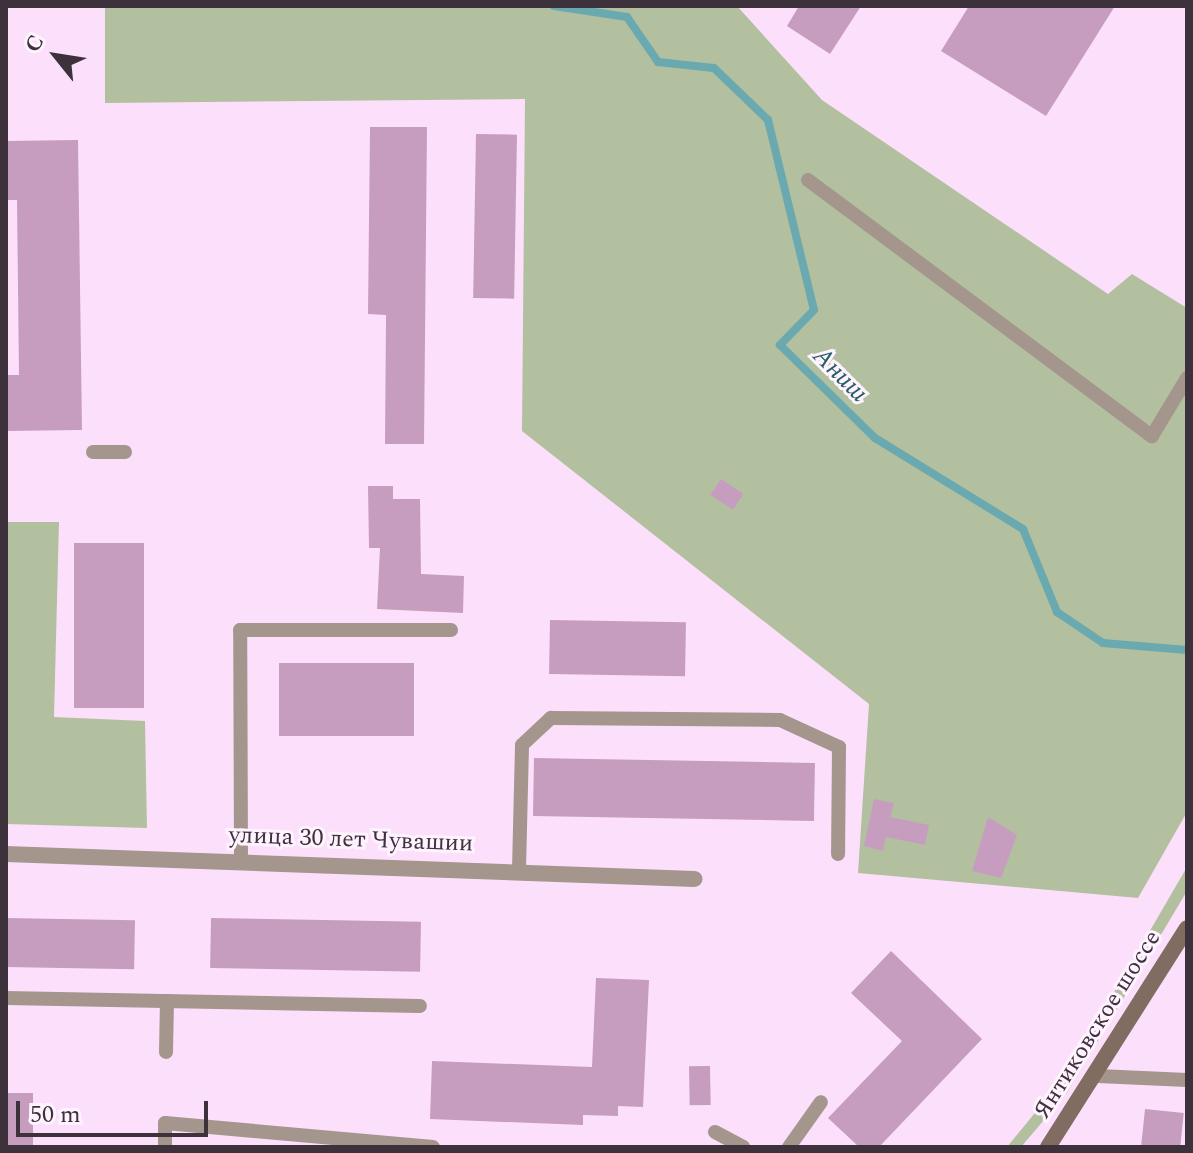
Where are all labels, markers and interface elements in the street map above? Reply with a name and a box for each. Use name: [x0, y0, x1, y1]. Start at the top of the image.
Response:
north arrow: [16, 16, 96, 96]
text: С: [17, 29, 53, 59]
water label: Аниш: [806, 341, 874, 409]
street label: улица 30 лет Чувашии: [228, 821, 474, 859]
street label: Янтиковское шоссе: [1028, 925, 1168, 1125]
scale bar: [20, 1085, 212, 1135]
text: 50 m: [30, 1097, 81, 1133]

